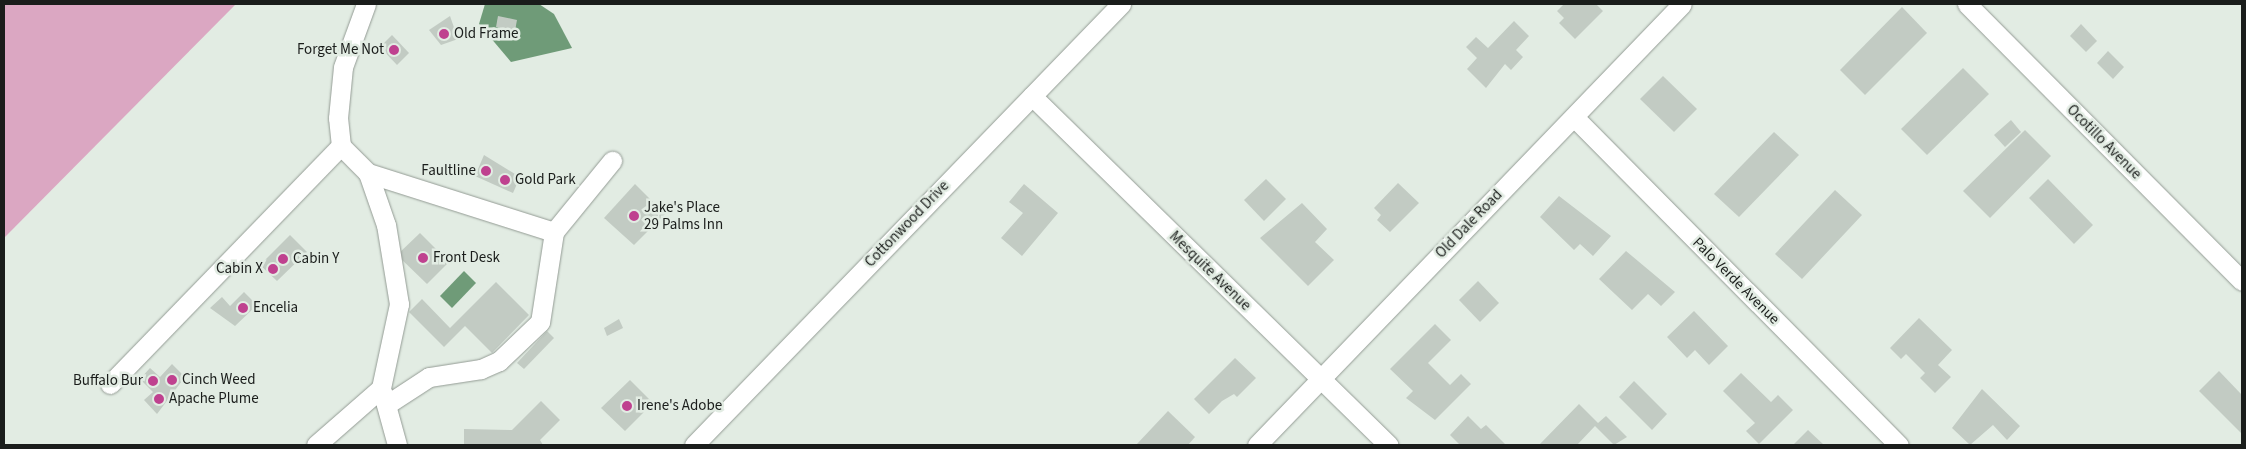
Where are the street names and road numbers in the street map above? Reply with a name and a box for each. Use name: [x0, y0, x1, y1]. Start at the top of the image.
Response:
street label: Ocotillo Avenue: [2063, 101, 2145, 183]
street label: Cottonwood Drive: [861, 177, 953, 271]
street label: Old Dale Road: [1432, 186, 1506, 262]
street label: Mesquite Avenue: [1166, 228, 1254, 314]
street label: Palo Verde Avenue: [1689, 234, 1783, 328]

